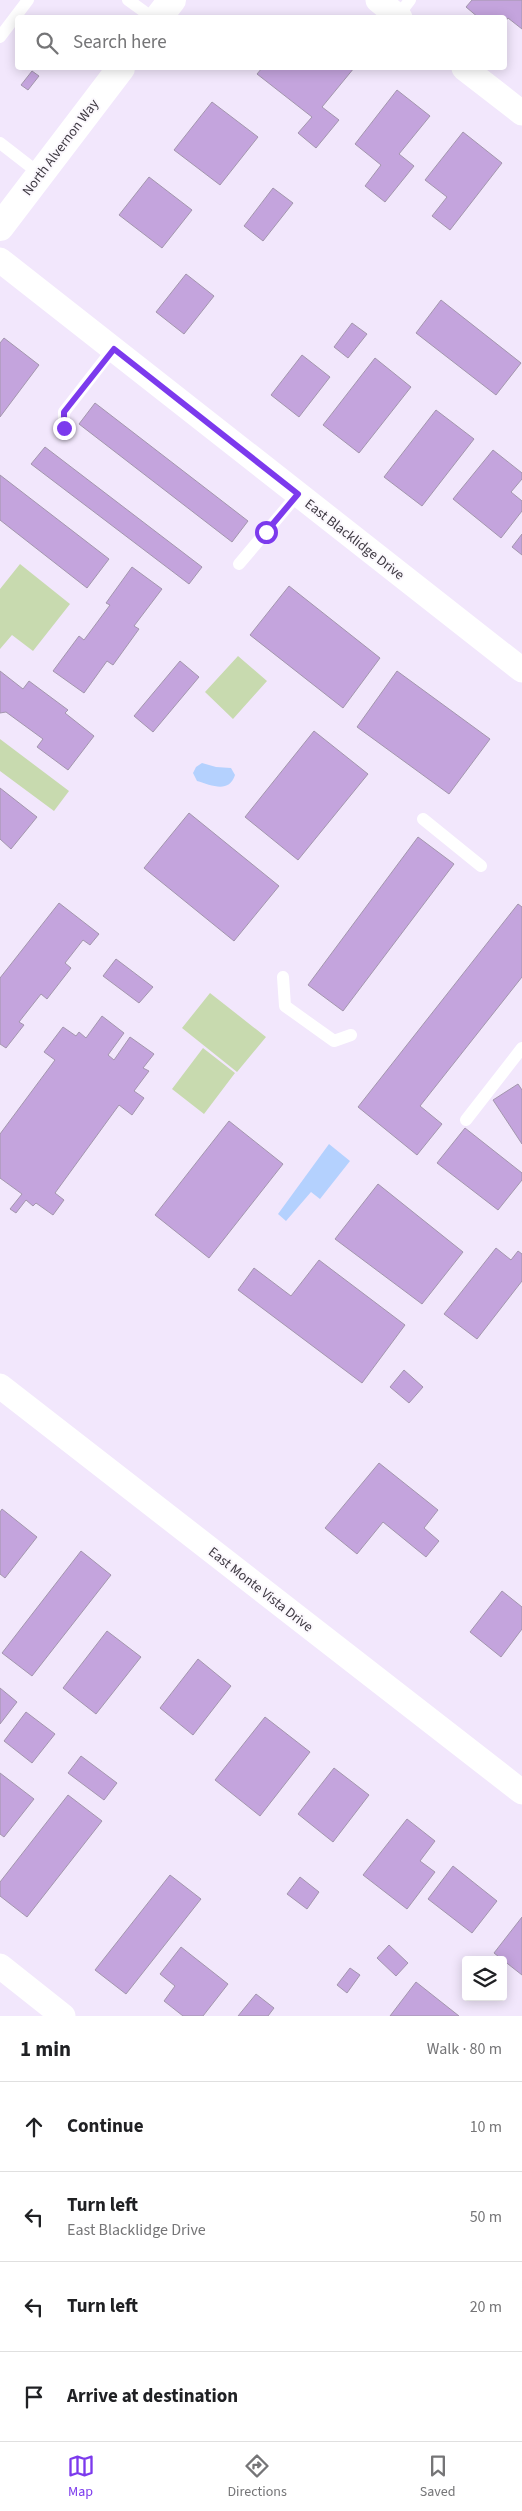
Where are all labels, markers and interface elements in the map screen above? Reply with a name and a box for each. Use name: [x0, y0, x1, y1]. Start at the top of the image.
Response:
search box: [15, 15, 507, 70]
icon: search: [33, 29, 61, 57]
text: Search here: [73, 29, 167, 56]
street label: North Alvernon Way: [18, 95, 104, 200]
route end: [53, 417, 76, 440]
street label: East Blacklidge Drive: [300, 495, 408, 585]
route start: [255, 521, 278, 544]
street label: East Monte Vista Drive: [204, 1542, 317, 1637]
map controls: [462, 1956, 507, 2001]
button: layers: [462, 1956, 507, 2001]
text: 1 min: [20, 2034, 71, 2064]
text: Walk · 80 m: [427, 2038, 502, 2060]
icon: ahead: [20, 2113, 48, 2141]
text: Continue: [67, 2113, 144, 2140]
text: 10 m: [470, 2116, 502, 2138]
text: Turn left: [67, 2192, 138, 2219]
icon: left: [20, 2203, 48, 2231]
text: 50 m: [470, 2206, 502, 2228]
text: East Blacklidge Drive: [67, 2219, 206, 2241]
icon: left: [20, 2293, 48, 2321]
text: Turn left: [67, 2293, 138, 2320]
text: 20 m: [470, 2296, 502, 2318]
icon: arrive: [20, 2383, 48, 2411]
text: Arrive at destination: [67, 2383, 238, 2410]
tab: Map: [67, 2452, 95, 2502]
tab: Directions: [228, 2452, 287, 2502]
tab: Saved: [420, 2452, 455, 2502]

